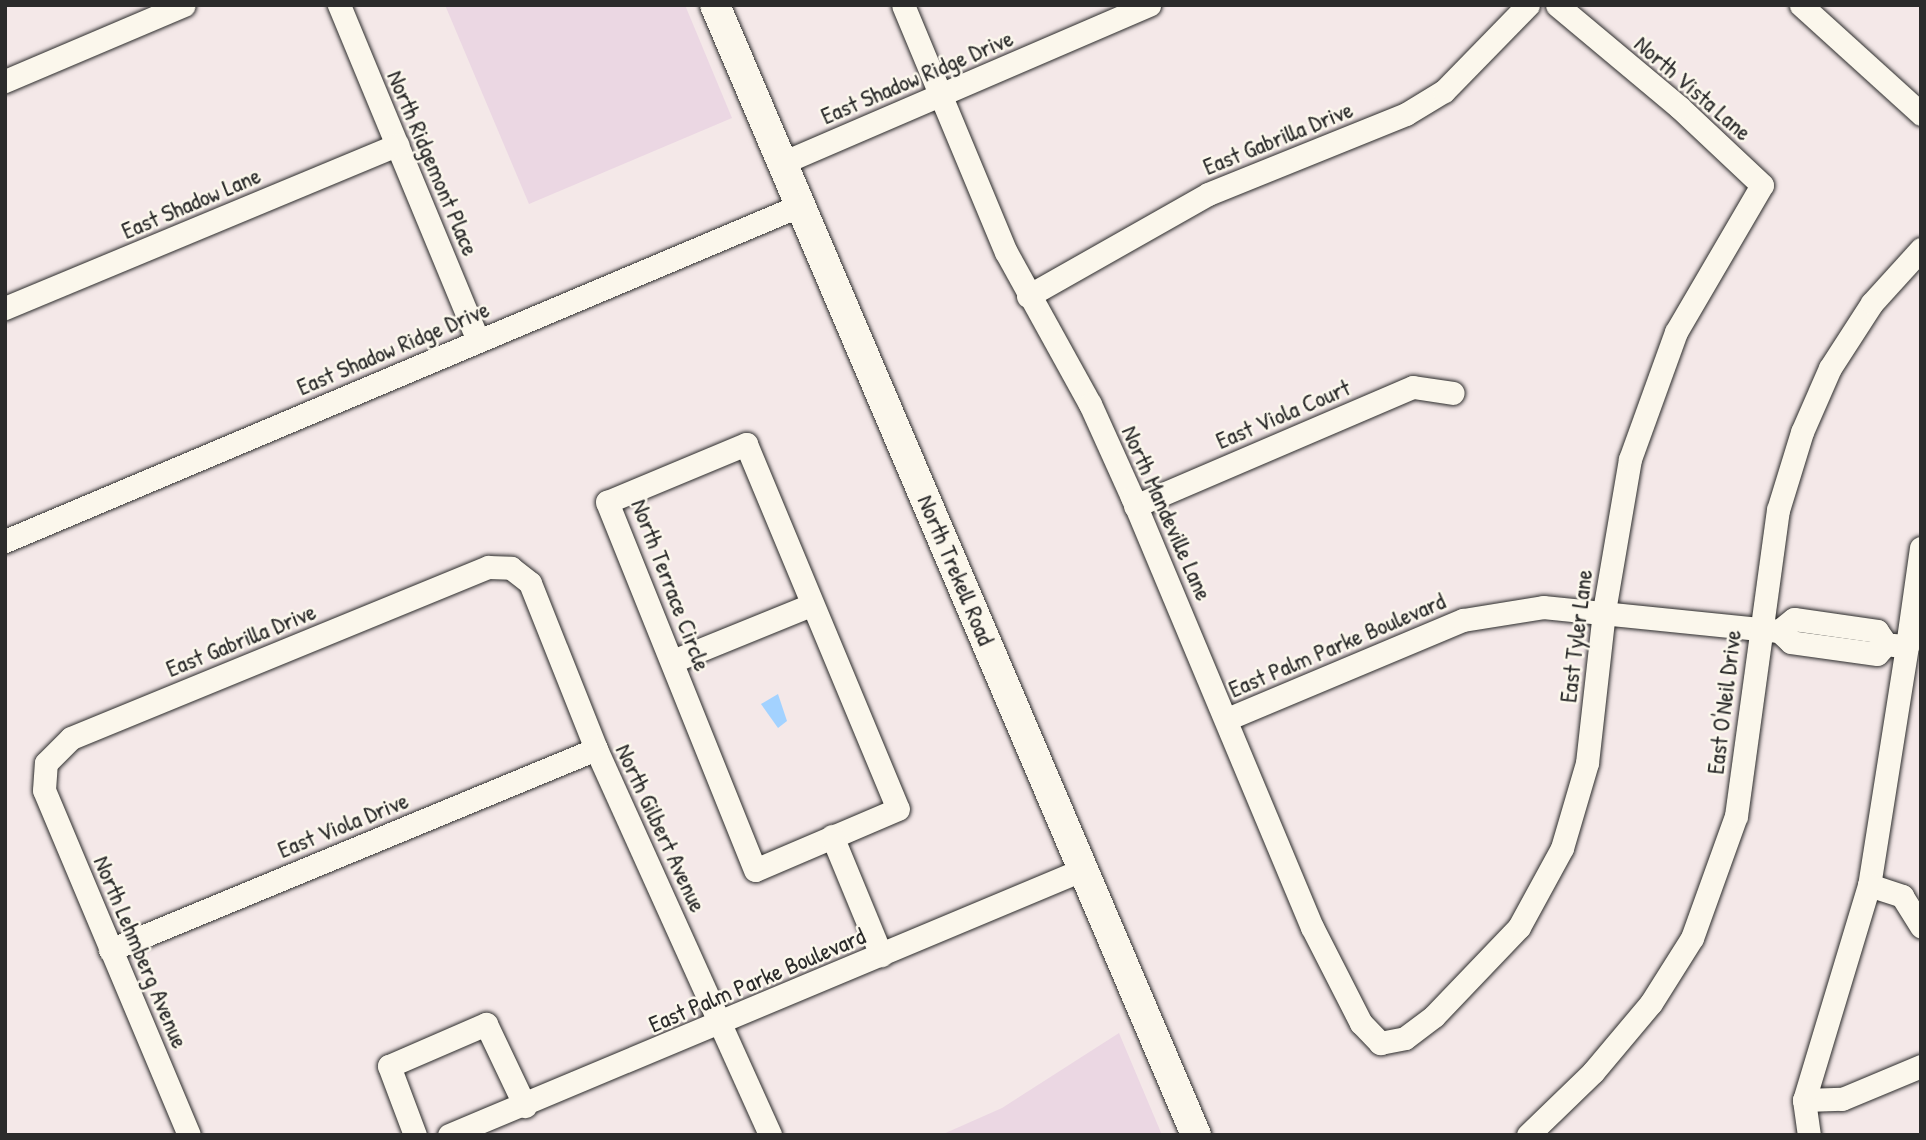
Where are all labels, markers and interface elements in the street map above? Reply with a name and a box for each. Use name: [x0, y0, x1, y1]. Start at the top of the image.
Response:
street label: East Shadow Ridge Drive: [817, 24, 1017, 130]
street label: North Vista Lane: [1629, 29, 1757, 147]
street label: North Ridgemont Place: [381, 66, 485, 260]
street label: East Gabrilla Drive: [1199, 95, 1357, 181]
street label: East Shadow Lane: [117, 161, 265, 245]
street label: East Shadow Ridge Drive: [293, 295, 493, 401]
street label: East Viola Court: [1212, 373, 1354, 455]
street label: North Mandeville Lane: [1116, 421, 1218, 605]
street label: North Trekell Road: [911, 491, 1001, 649]
street label: North Terrace Circle: [625, 495, 717, 675]
street label: East Tyler Lane: [1554, 568, 1598, 704]
street label: East Palm Parke Boulevard: [1224, 586, 1450, 704]
street label: East Gabrilla Drive: [162, 597, 320, 683]
street label: East O'Neil Drive: [1701, 628, 1747, 776]
street label: North Gilbert Avenue: [609, 739, 713, 917]
street label: East Viola Drive: [274, 786, 412, 864]
street label: North Lehmberg Avenue: [87, 851, 195, 1053]
street label: East Palm Parke Boulevard: [644, 921, 870, 1039]

